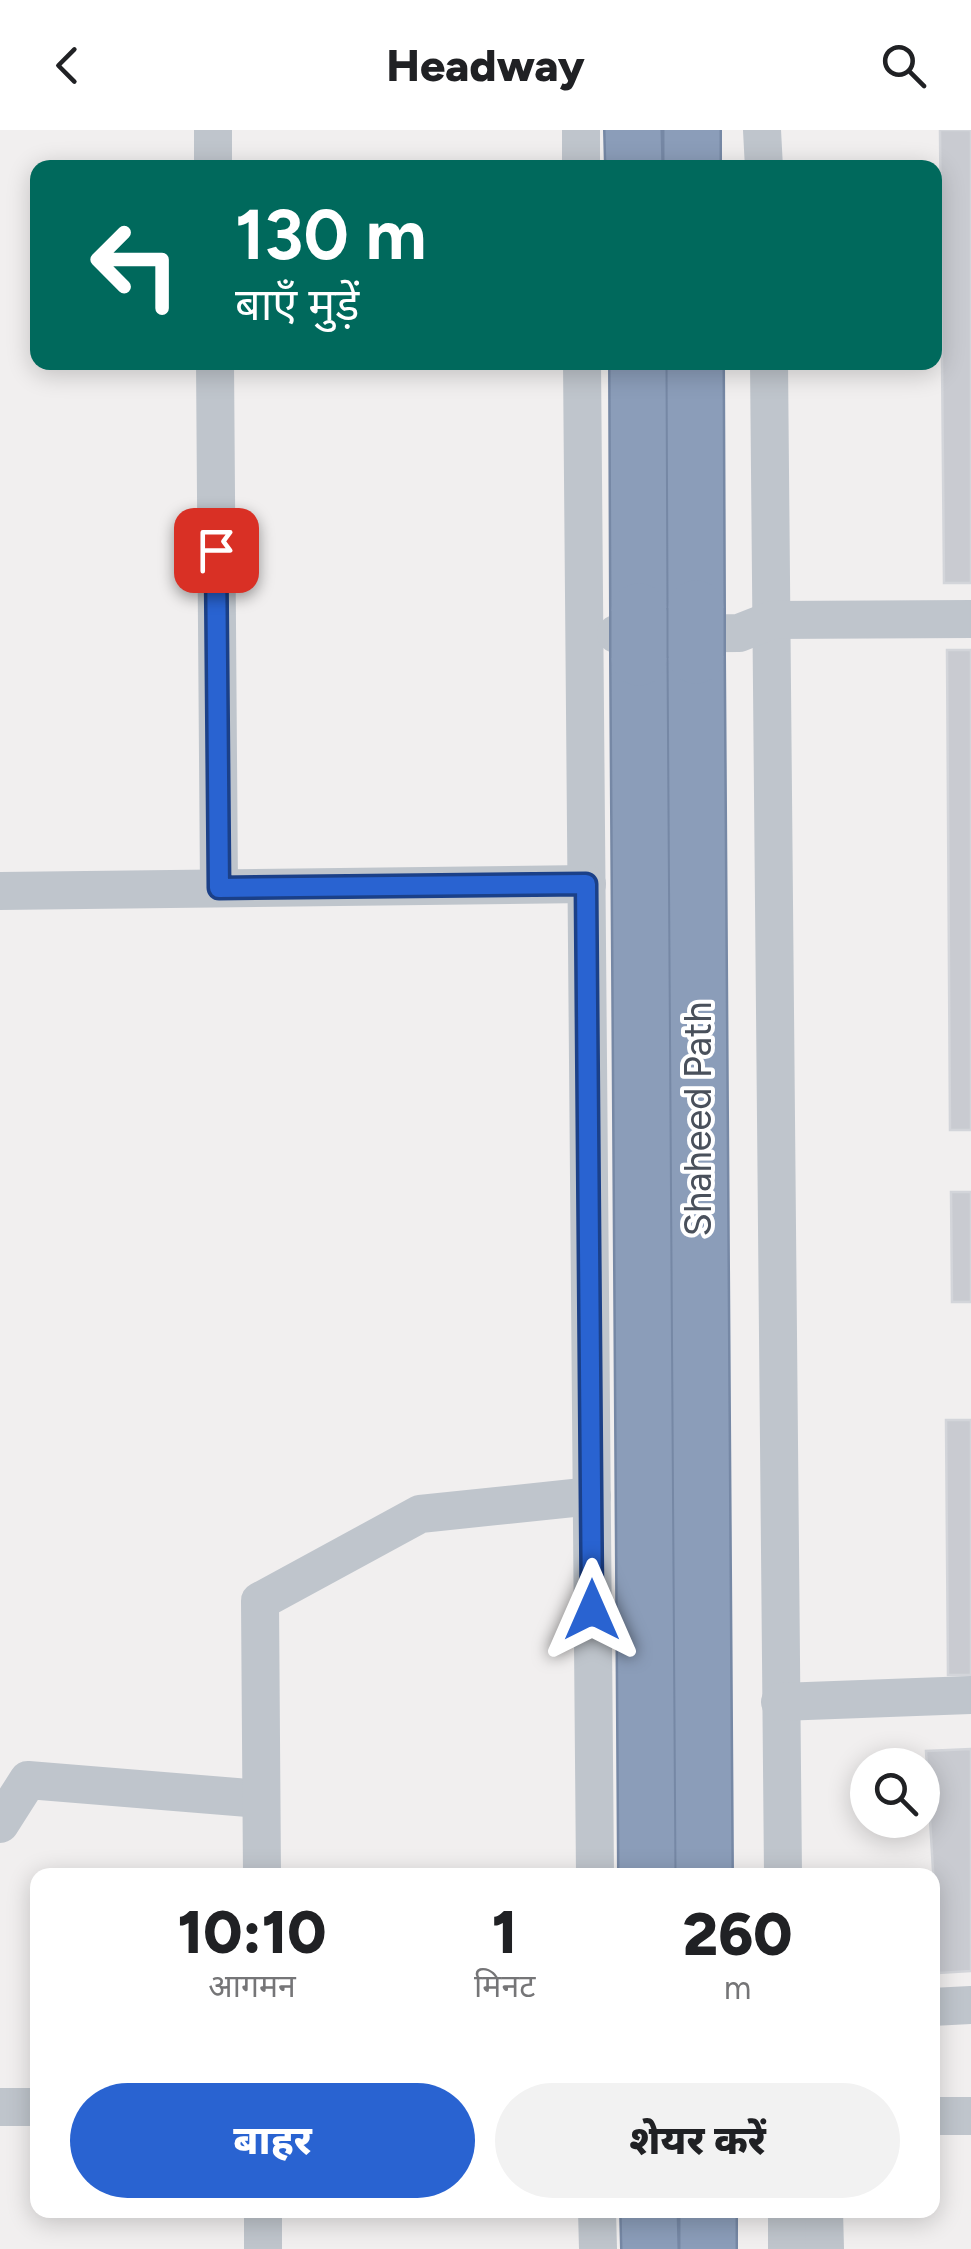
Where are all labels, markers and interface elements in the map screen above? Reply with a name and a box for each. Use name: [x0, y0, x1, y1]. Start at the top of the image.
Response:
icon: back: [40, 38, 95, 93]
text: Headway: [386, 38, 585, 92]
icon: search: [876, 38, 931, 93]
text: 130 m: [235, 192, 427, 277]
icon: left: [70, 200, 200, 330]
text: बाएँ मुड़ें: [235, 277, 359, 331]
pin: [174, 508, 259, 593]
icon: arrive: [189, 523, 244, 578]
street label: Shaheed Path: [675, 1002, 721, 1236]
position arrow: [540, 1558, 644, 1662]
map controls: [850, 1748, 940, 1838]
button: search: [850, 1748, 940, 1838]
text: 10:10: [178, 1896, 326, 1968]
text: 1: [492, 1896, 517, 1968]
text: 260: [683, 1898, 792, 1970]
text: आगमन: [208, 1967, 296, 2005]
text: मिनट: [474, 1967, 535, 2005]
text: m: [724, 1969, 751, 2007]
button: बाहर: [70, 2083, 475, 2198]
button: शेयर करें: [495, 2083, 900, 2198]

